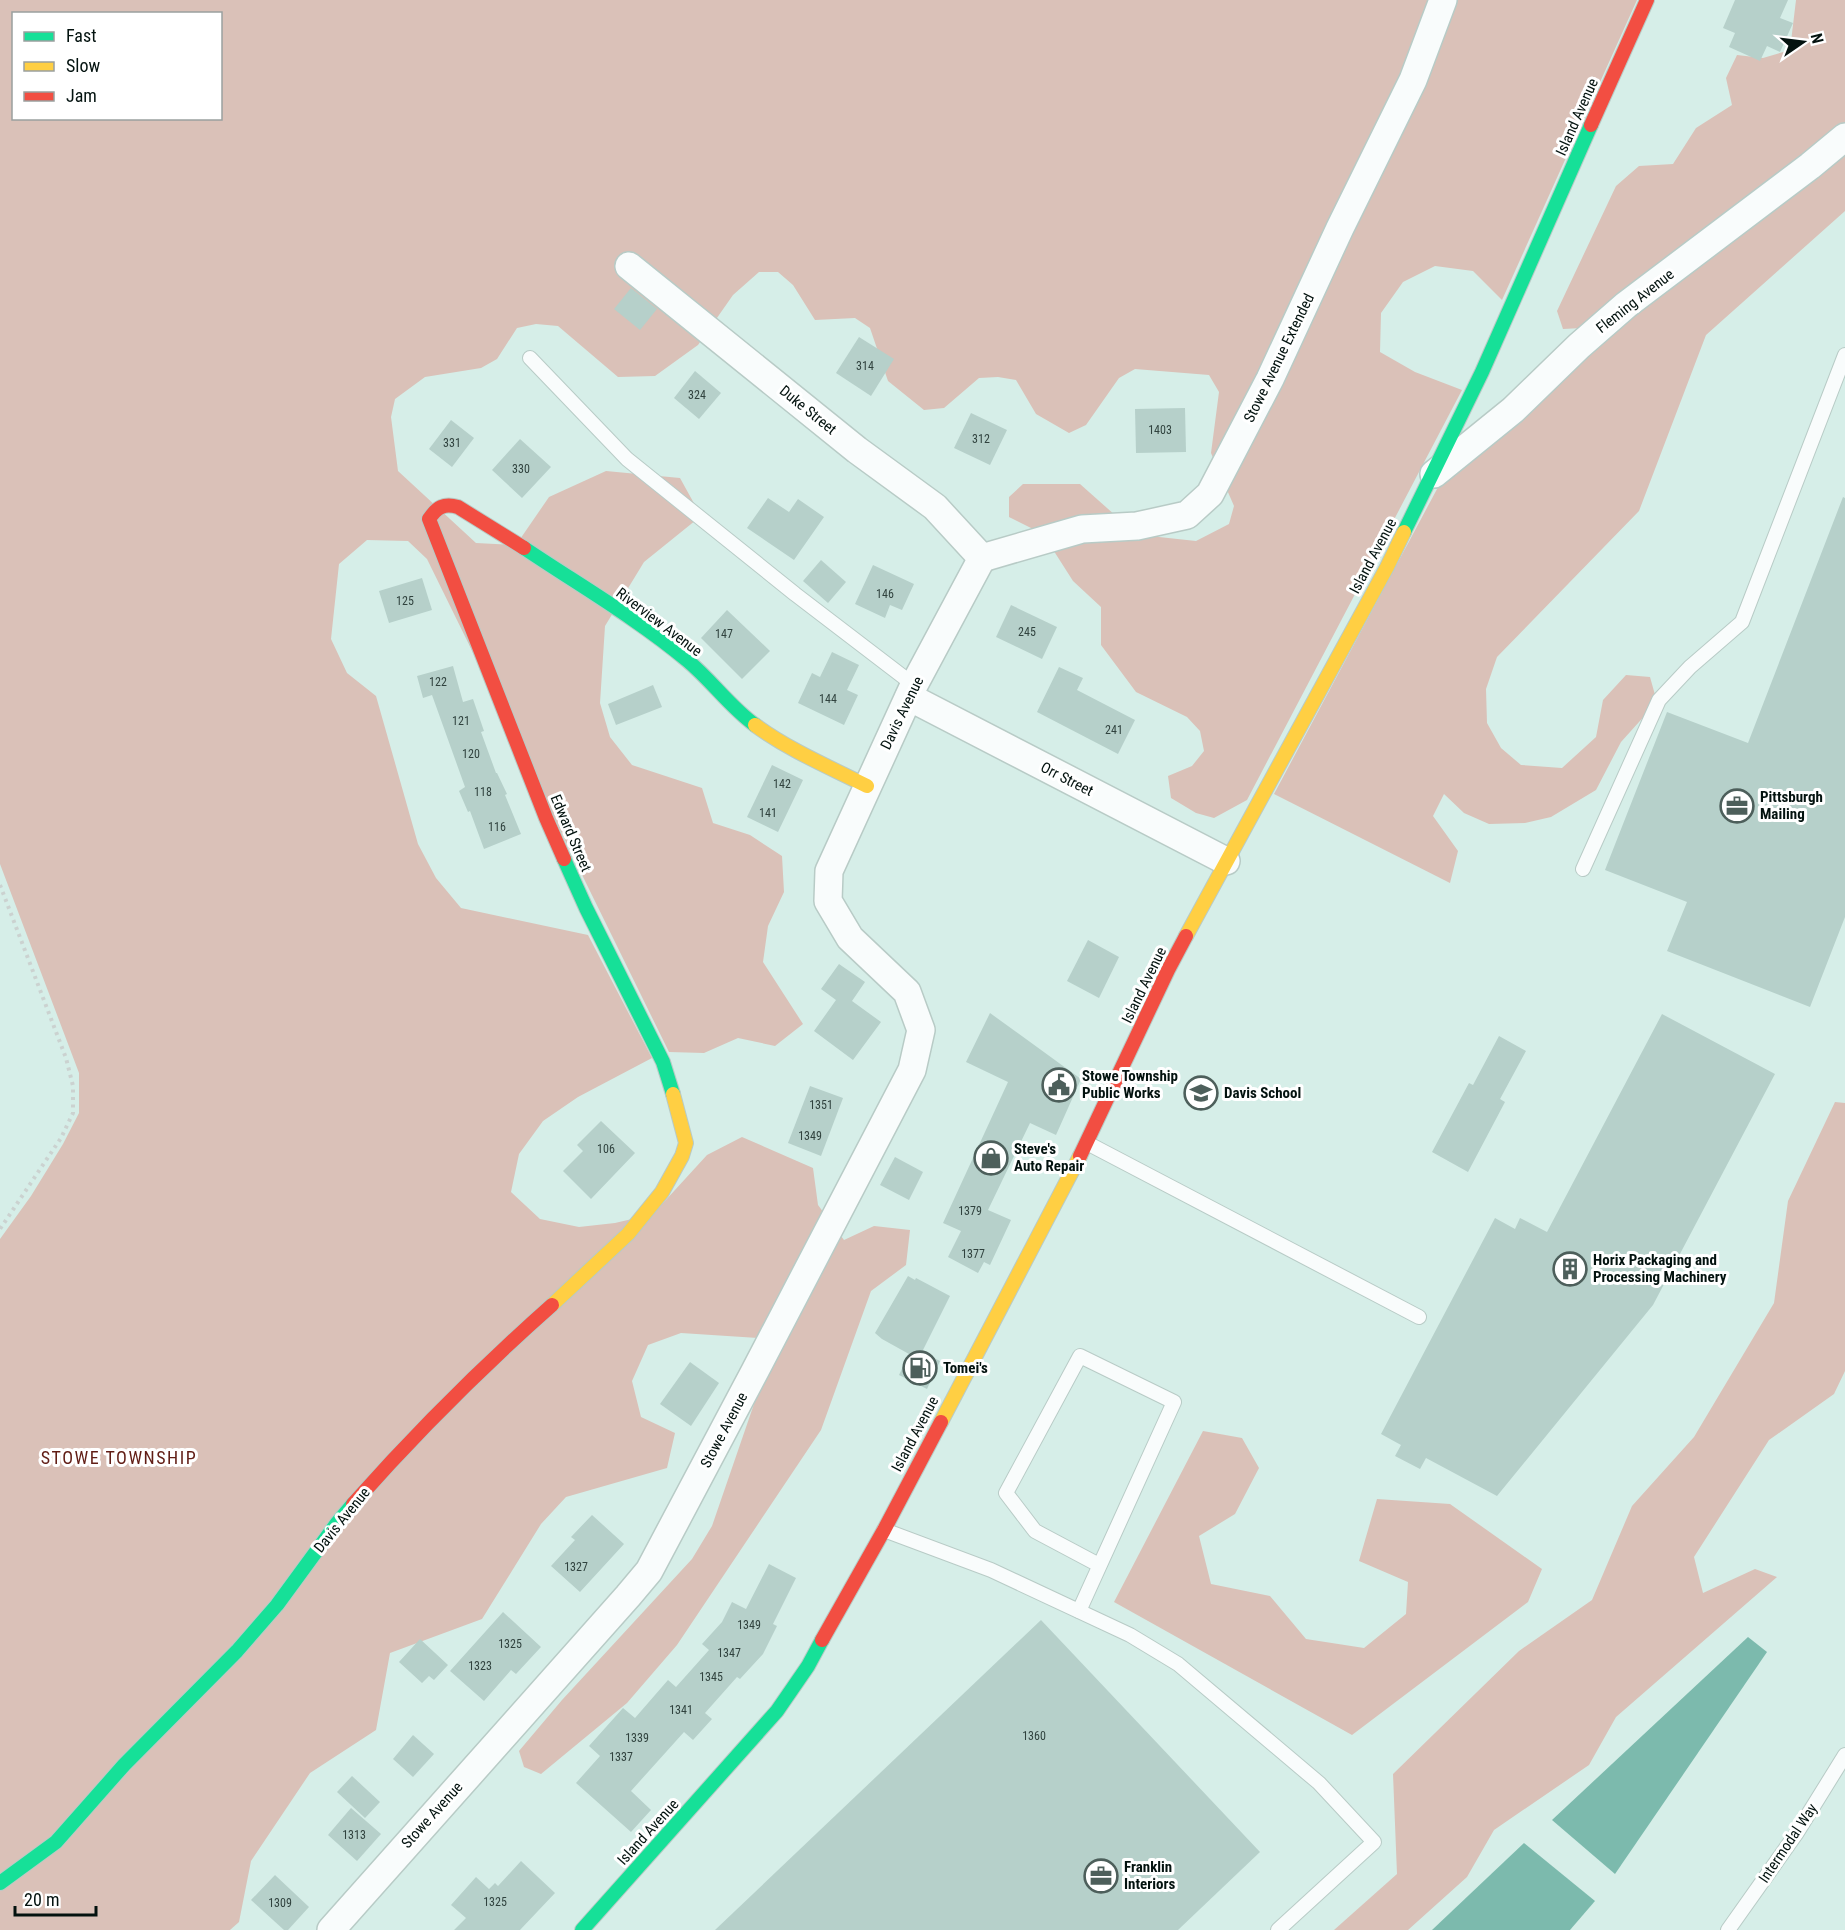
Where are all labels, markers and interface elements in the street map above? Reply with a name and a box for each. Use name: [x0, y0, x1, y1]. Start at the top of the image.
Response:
legend: [12, 12, 222, 120]
north arrow: [1773, 12, 1833, 72]
text: Fast: [66, 25, 97, 46]
text: N: [1807, 31, 1827, 46]
text: Slow: [66, 55, 101, 76]
street label: Island Avenue: [1552, 76, 1602, 158]
text: Jam: [66, 85, 97, 106]
street label: Fleming Avenue: [1593, 265, 1677, 337]
street label: Stowe Avenue Extended: [1240, 291, 1318, 425]
house number: 314: [856, 359, 874, 373]
street label: Duke Street: [776, 382, 840, 438]
house number: 324: [688, 388, 706, 402]
house number: 1403: [1148, 423, 1172, 437]
house number: 312: [972, 432, 990, 446]
house number: 331: [443, 436, 461, 450]
house number: 330: [512, 462, 530, 476]
street label: Island Avenue: [1346, 515, 1400, 597]
street label: Riverview Avenue: [613, 584, 705, 660]
house number: 146: [876, 587, 894, 601]
house number: 125: [396, 594, 414, 608]
house number: 245: [1018, 625, 1036, 639]
house number: 147: [715, 627, 733, 641]
street label: Davis Avenue: [877, 674, 927, 752]
house number: 122: [429, 675, 447, 689]
house number: 144: [819, 692, 837, 706]
house number: 121: [452, 714, 470, 728]
house number: 241: [1105, 723, 1123, 737]
house number: 120: [462, 747, 480, 761]
street label: Orr Street: [1038, 758, 1096, 800]
house number: 142: [773, 777, 791, 791]
house number: 118: [474, 785, 492, 799]
office icon: Pittsburgh Mailing: [1719, 788, 1755, 824]
place label: Pittsburgh Mailing: [1760, 788, 1823, 823]
street label: Edward Street: [547, 792, 595, 874]
house number: 141: [759, 806, 777, 820]
house number: 116: [488, 820, 506, 834]
street label: Island Avenue: [1118, 944, 1170, 1026]
public building icon: Stowe Township Public Works: [1041, 1067, 1077, 1103]
place label: Stowe Township Public Works: [1082, 1067, 1178, 1102]
school or university icon: Davis School: [1183, 1075, 1219, 1111]
place label: Davis School: [1224, 1084, 1301, 1102]
house number: 1351: [809, 1098, 833, 1112]
house number: 1349: [798, 1129, 822, 1143]
shop icon: Steve's Auto Repair: [973, 1140, 1009, 1176]
place label: Steve's Auto Repair: [1014, 1140, 1084, 1175]
house number: 106: [597, 1142, 615, 1156]
house number: 1379: [958, 1204, 982, 1218]
house number: 1377: [961, 1247, 985, 1261]
building icon: Horix Packaging and Processing Machinery: [1552, 1251, 1588, 1287]
place label: Horix Packaging and Processing Machinery: [1593, 1251, 1727, 1286]
fuel station icon: Tomei's: [902, 1350, 938, 1386]
place label: Tomei's: [943, 1359, 988, 1377]
street label: Stowe Avenue: [697, 1389, 751, 1471]
street label: Island Avenue: [888, 1393, 942, 1475]
district label: STOWE TOWNSHIP: [41, 1447, 197, 1468]
street label: Davis Avenue: [310, 1484, 374, 1556]
house number: 1327: [564, 1560, 588, 1574]
house number: 1349: [737, 1618, 761, 1632]
house number: 1325: [498, 1637, 522, 1651]
house number: 1347: [717, 1646, 741, 1660]
house number: 1323: [468, 1659, 492, 1673]
house number: 1345: [699, 1670, 723, 1684]
house number: 1341: [669, 1703, 693, 1717]
house number: 1360: [1022, 1729, 1046, 1743]
house number: 1339: [625, 1731, 649, 1745]
house number: 1337: [609, 1750, 633, 1764]
street label: Stowe Avenue: [398, 1778, 466, 1852]
street label: Island Avenue: [614, 1795, 682, 1869]
street label: Intermodal Way: [1755, 1800, 1821, 1886]
house number: 1313: [342, 1828, 366, 1842]
office icon: Franklin Interiors: [1083, 1858, 1119, 1894]
place label: Franklin Interiors: [1124, 1858, 1175, 1893]
scale bar: [15, 1879, 96, 1917]
text: 20 m: [24, 1889, 59, 1910]
house number: 1325: [483, 1895, 507, 1909]
house number: 1309: [268, 1896, 292, 1910]

